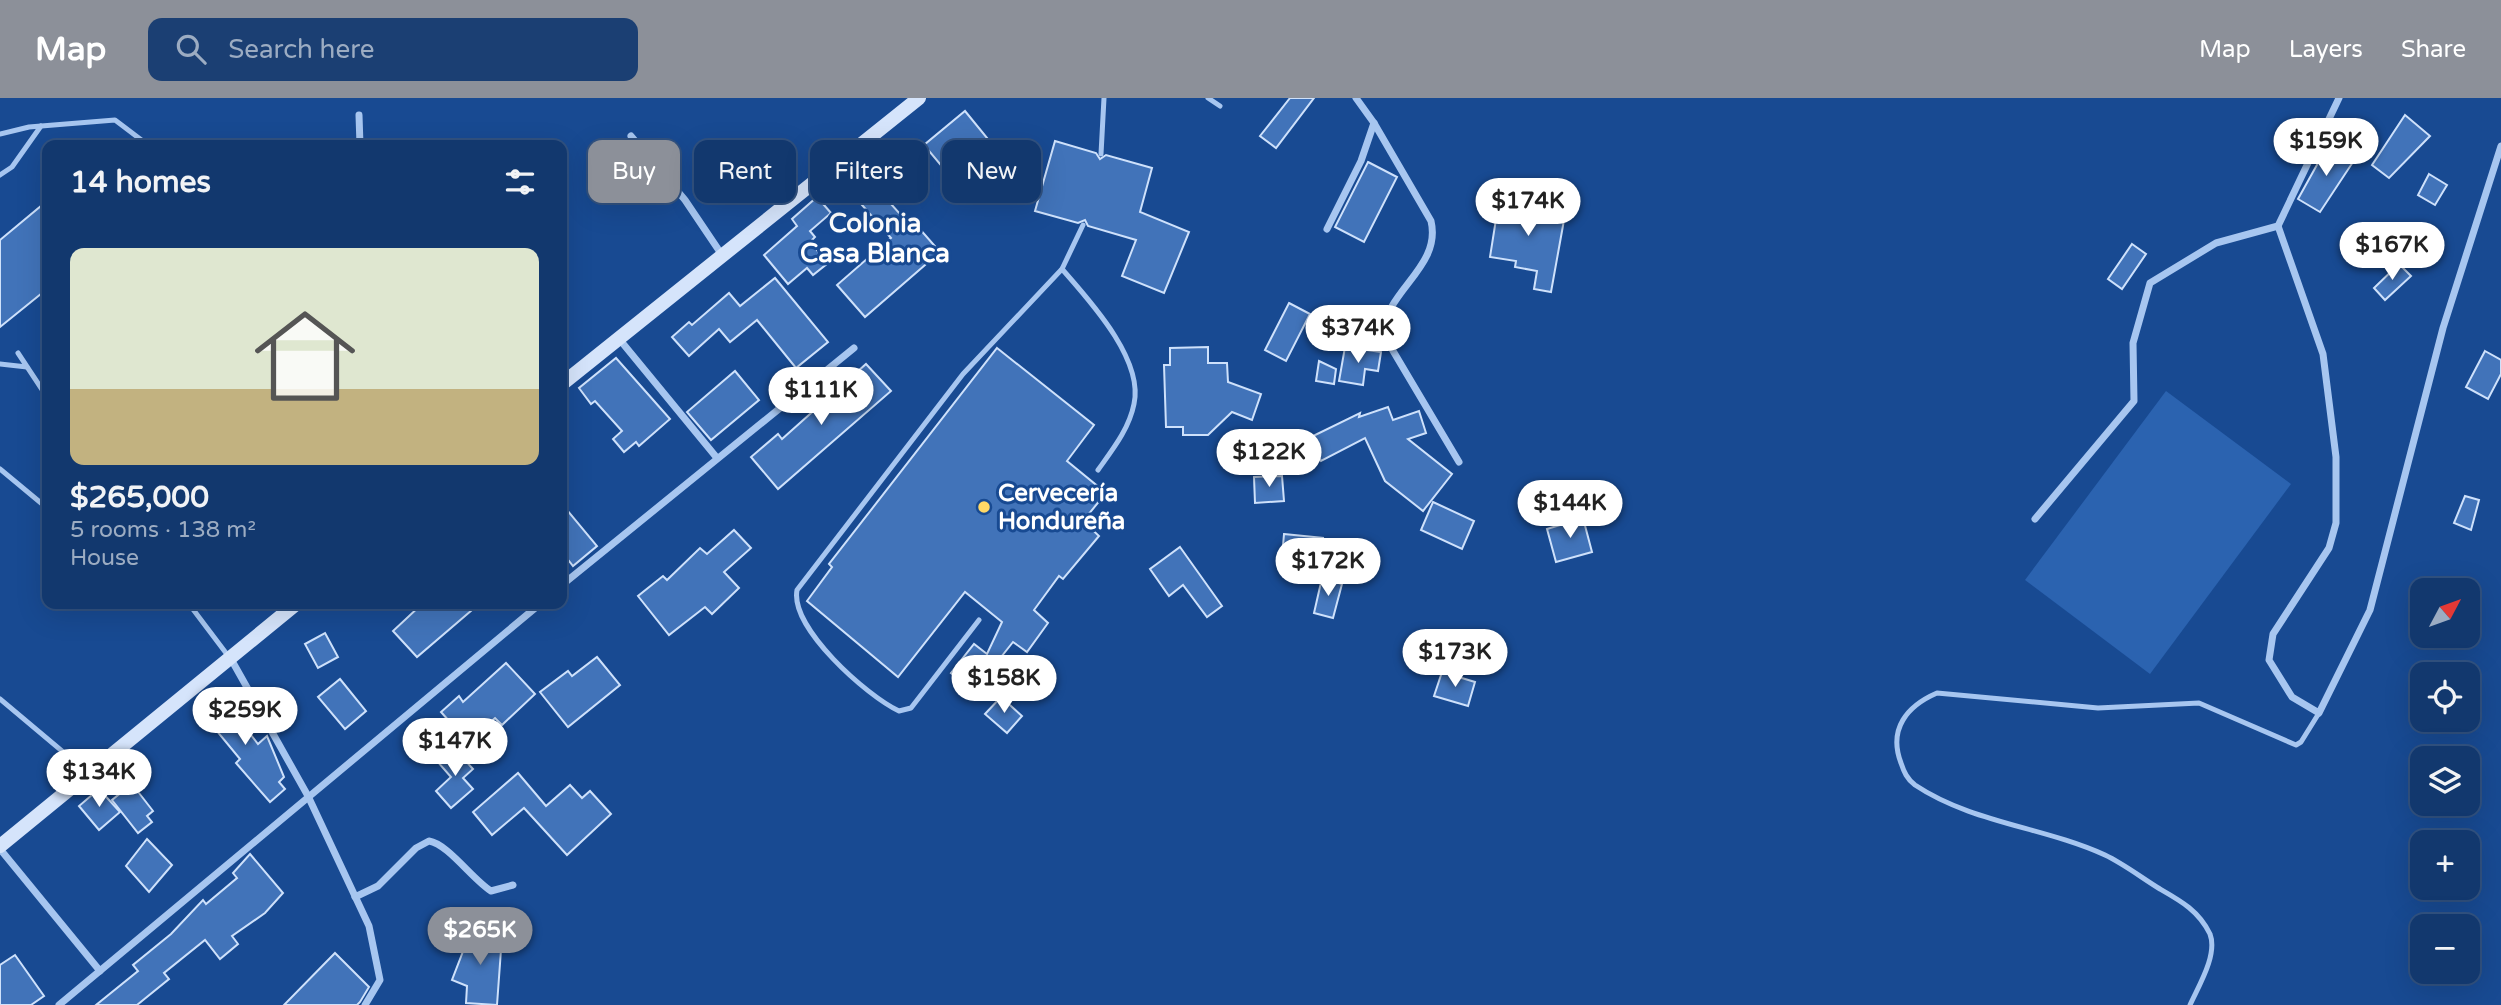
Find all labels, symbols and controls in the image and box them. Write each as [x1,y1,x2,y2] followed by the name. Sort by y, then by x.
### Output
[148,18,638,81] search box
[35,30,106,69] text: Map
[172,30,210,68] icon: search
[228,34,374,65] text: Search here
[2199,35,2251,64] text: Map
[2289,35,2363,64] text: Layers
[2401,35,2466,64] text: Share
[2277,118,2375,178] pin: $159K
[2290,127,2362,155] text: $159K
[588,140,680,203] chip: Buy
[694,140,796,203] chip: Rent
[810,140,928,203] chip: Filters
[942,140,1041,203] chip: New
[501,163,539,201] icon: filters
[70,164,211,201] text: 14 homes
[1479,178,1577,238] pin: $174K
[1492,187,1564,215] text: $174K
[800,208,950,269] district label: Colonia Casa Blanca
[2343,222,2441,282] pin: $167K
[2356,231,2428,259] text: $167K
[242,293,368,419] icon: home
[1309,306,1407,365] pin: $374K
[1322,314,1394,342] text: $374K
[772,368,870,427] pin: $111K
[785,376,857,404] text: $111K
[1220,430,1318,489] pin: $122K
[1233,438,1305,466] text: $122K
[70,479,209,516] text: $265,000
[998,479,1125,536] place label: Cervecería Hondureña
[1521,480,1619,540] pin: $144K
[1534,489,1606,517] text: $144K
[976,499,992,515] marker: Cervecería Hondureña
[70,516,256,544] text: 5 rooms · 138 m²
[1279,538,1377,598] pin: $172K
[70,544,139,572] text: House
[1292,547,1364,575] text: $172K
[2410,578,2480,648] north arrow
[2410,578,2480,984] map controls
[1406,630,1504,689] pin: $173K
[1419,638,1491,666] text: $173K
[955,656,1053,715] pin: $158K
[2410,662,2480,732] button: locate
[968,664,1040,692] text: $158K
[196,688,294,747] pin: $259K
[209,696,281,724] text: $259K
[406,718,504,778] pin: $147K
[419,727,491,755] text: $147K
[2410,746,2480,816] button: layers
[50,750,148,809] pin: $134K
[63,758,135,786] text: $134K
[2410,830,2480,900] button: +
[431,908,529,967] pin: $265K
[2410,914,2480,984] button: −
[444,916,516,944] text: $265K

